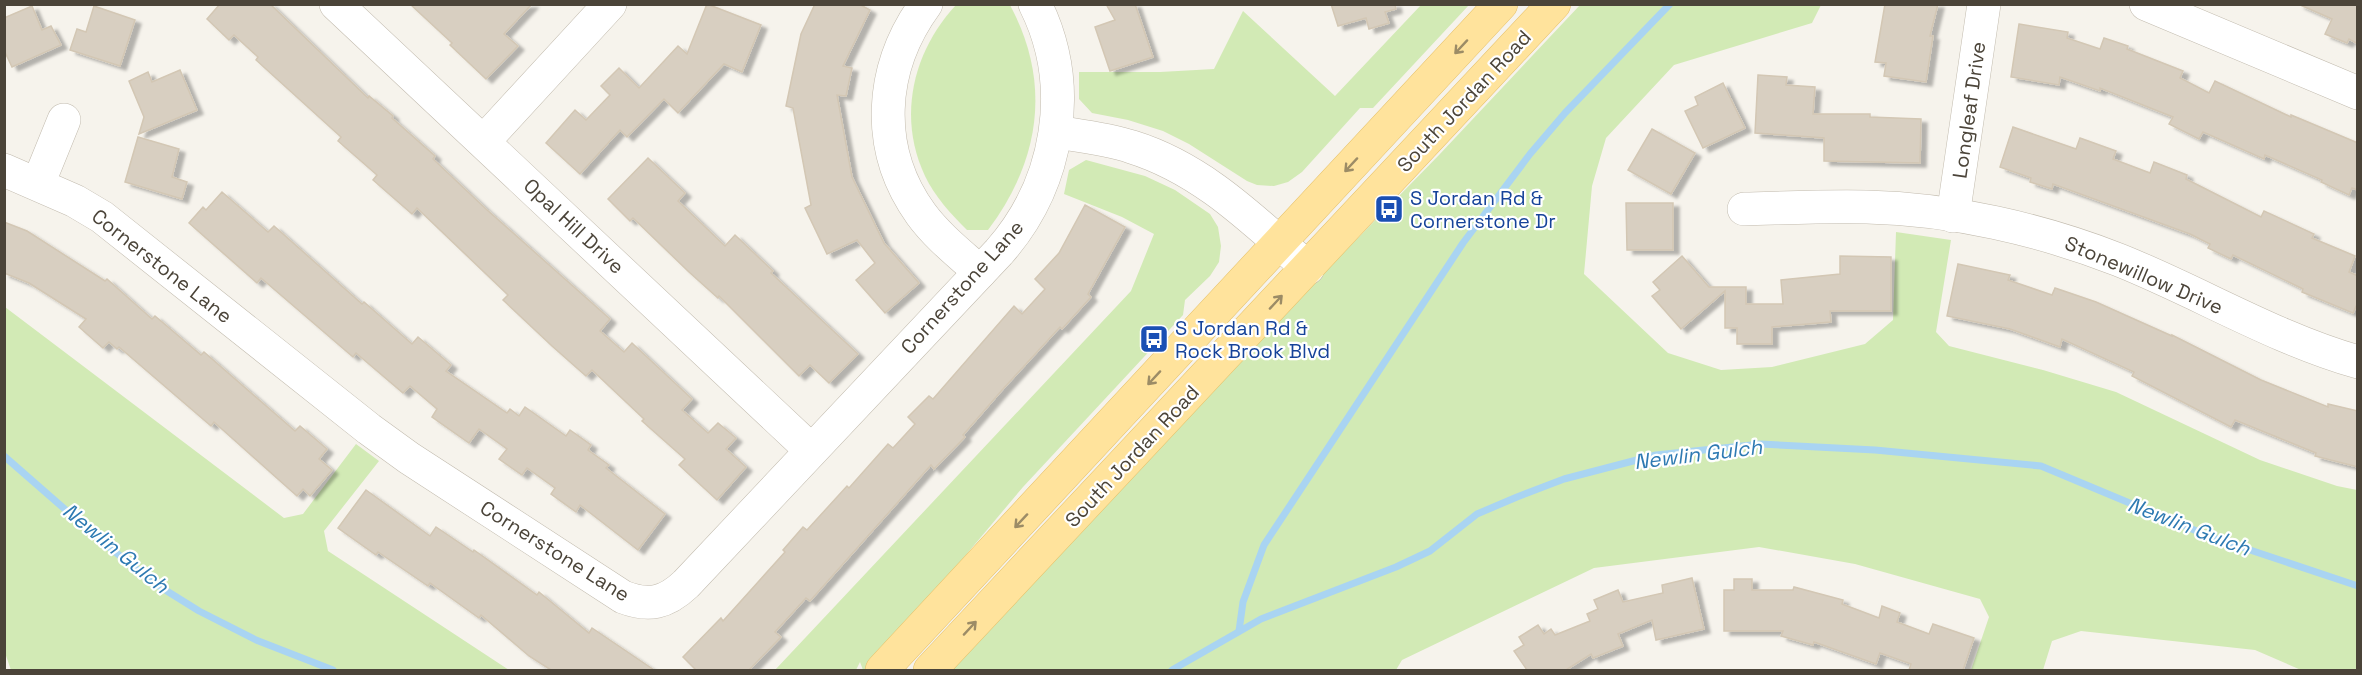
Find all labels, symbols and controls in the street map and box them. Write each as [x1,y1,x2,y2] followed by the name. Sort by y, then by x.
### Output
[1391,24,1537,178] street label: South Jordan Road
[1454,40,1469,55] one-way arrow
[1947,40,1991,180] street label: Longleaf Drive
[1344,158,1358,173] one-way arrow
[518,173,630,279] street label: Opal Hill Drive
[1410,185,1556,234] place label: S Jordan Rd & Cornerstone Dr
[1373,193,1405,225] bus stop icon: S Jordan Rd & Cornerstone Dr
[86,203,238,329] street label: Cornerstone Lane
[895,215,1029,359] street label: Cornerstone Lane
[2061,230,2227,320] street label: Stonewillow Drive
[1269,295,1283,310] one-way arrow
[1175,315,1330,364] place label: S Jordan Rd & Rock Brook Blvd
[1138,323,1170,355] bus stop icon: S Jordan Rd & Rock Brook Blvd
[1147,370,1161,385] one-way arrow
[1059,379,1205,533] street label: South Jordan Road
[1632,433,1765,475] water label: Newlin Gulch
[2124,490,2255,562] water label: Newlin Gulch
[475,495,635,607] street label: Cornerstone Lane
[57,497,175,600] water label: Newlin Gulch
[1014,513,1028,528] one-way arrow
[963,621,977,636] one-way arrow

